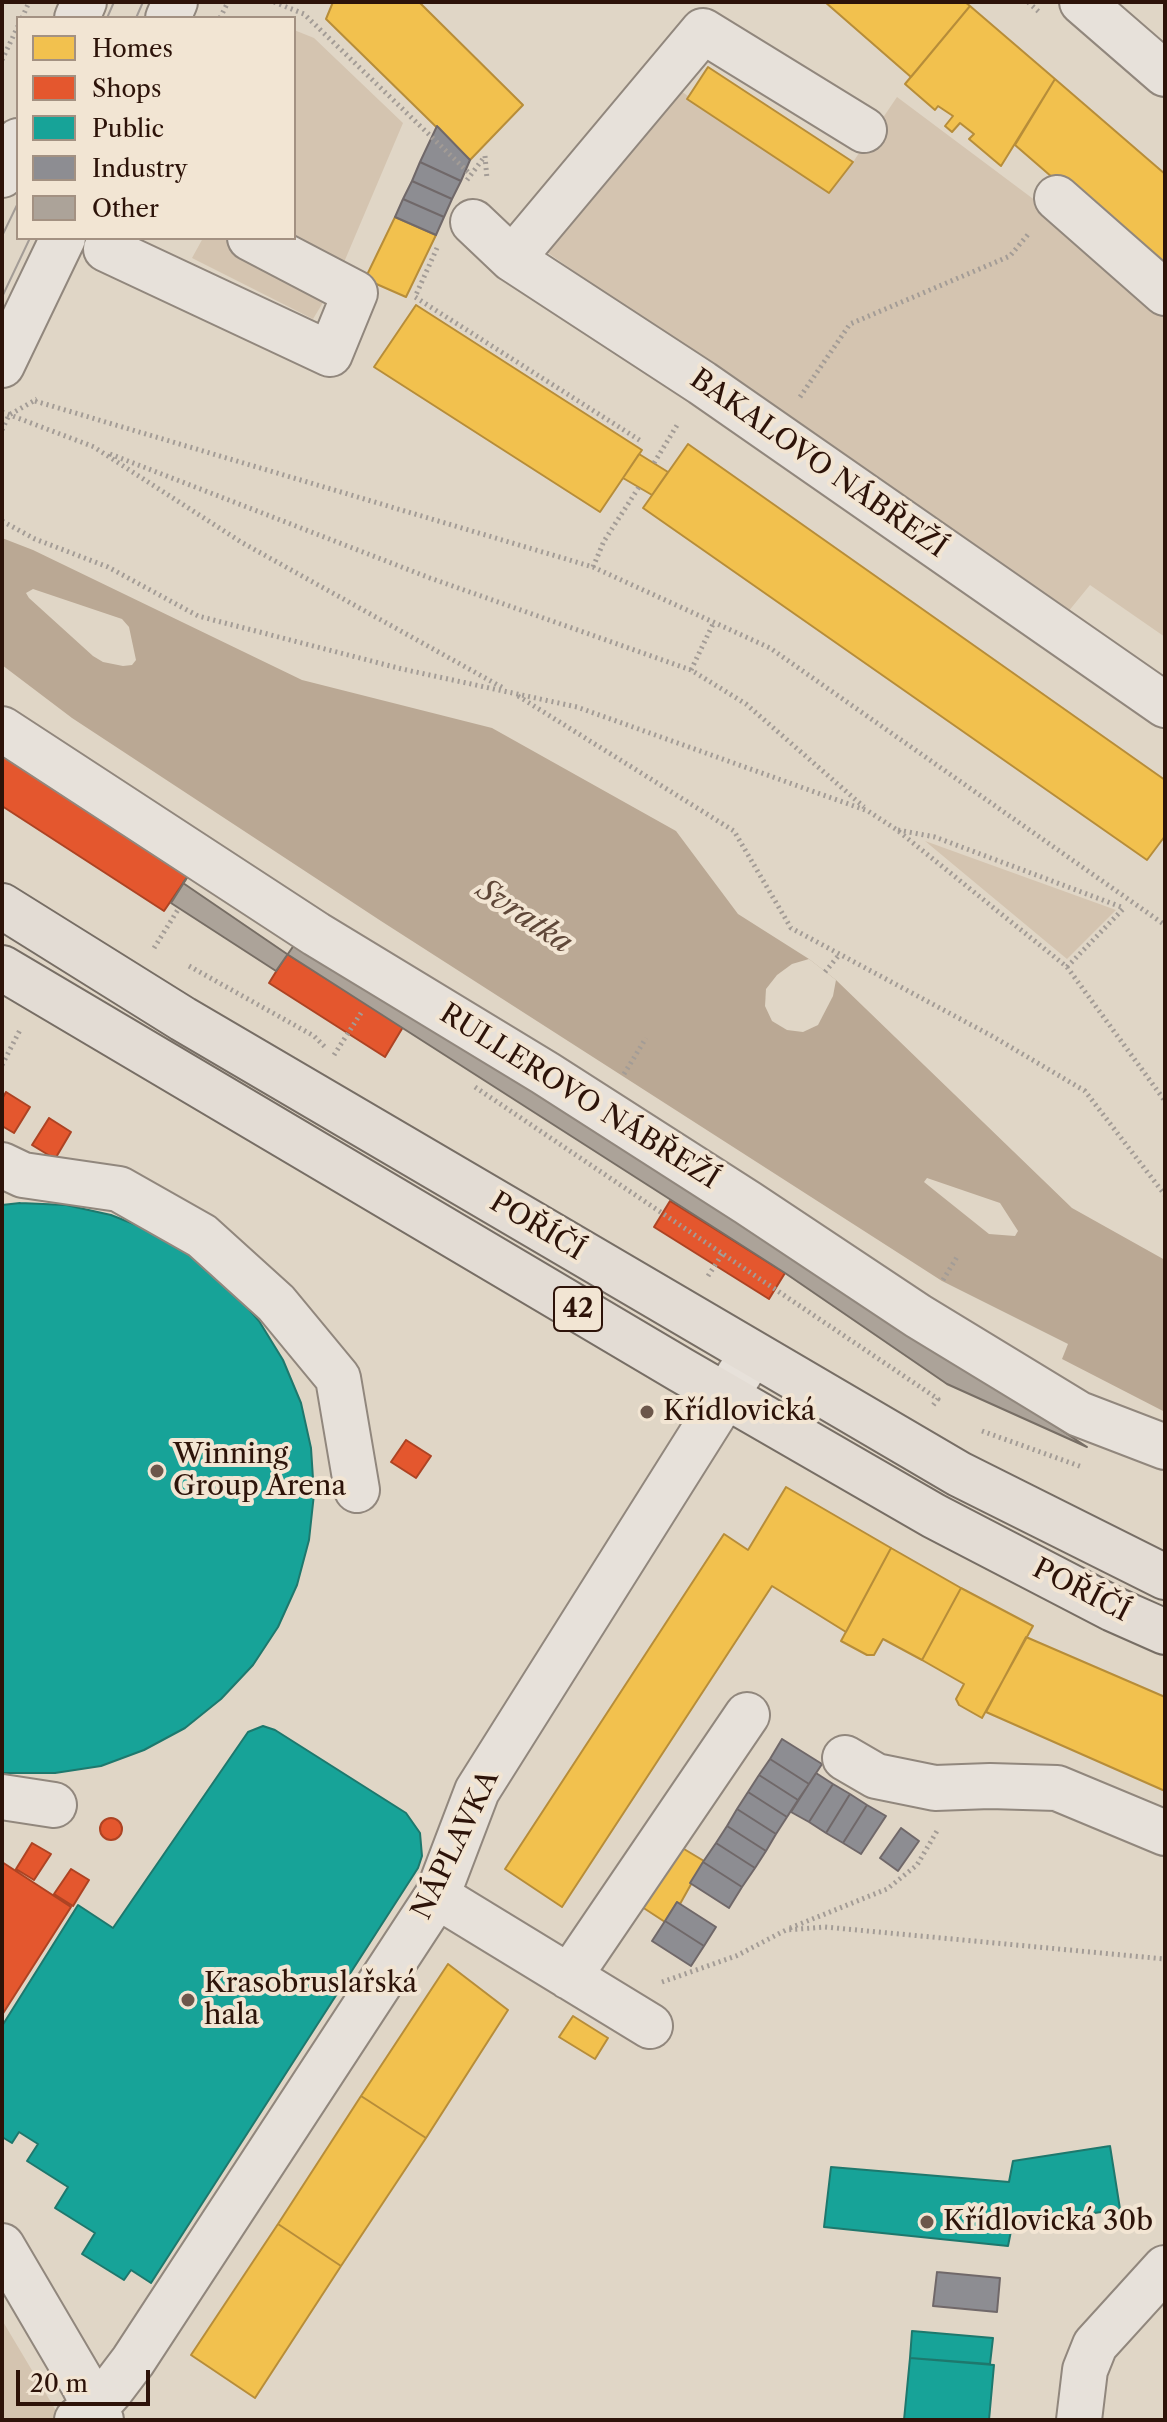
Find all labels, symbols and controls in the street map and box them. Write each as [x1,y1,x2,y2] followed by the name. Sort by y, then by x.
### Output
[16,16,296,240] legend
[92,34,173,63] text: Homes
[92,74,161,103] text: Shops
[92,114,164,143] text: Public
[92,154,188,183] text: Industry
[92,194,159,223] text: Other
[683,363,953,565] street label: BAKALOVO NÁBŘEŽÍ
[470,872,578,962] water label: Svratka
[433,997,725,1197] street label: RULLEROVO NÁBŘEŽÍ
[484,1186,590,1268] street label: POŘÍČÍ
[554,1287,602,1331] road number: 42
[663,1395,816,1429] place label: Křídlovická
[638,1403,656,1421] marker: Křídlovická
[173,1438,346,1504] place label: Winning Group Arena
[148,1462,166,1480] marker: Winning Group Arena
[1027,1552,1135,1630] street label: POŘÍČÍ
[405,1765,507,1925] street label: NÁPLAVKA
[204,1967,417,2033] place label: Krasobruslařská hala
[179,1991,197,2009] marker: Krasobruslařská hala
[943,2205,1153,2239] place label: Křídlovická 30b
[918,2213,936,2231] marker: Křídlovická 30b
[20,2354,154,2404] scale bar
[30,2369,88,2398] text: 20 m

